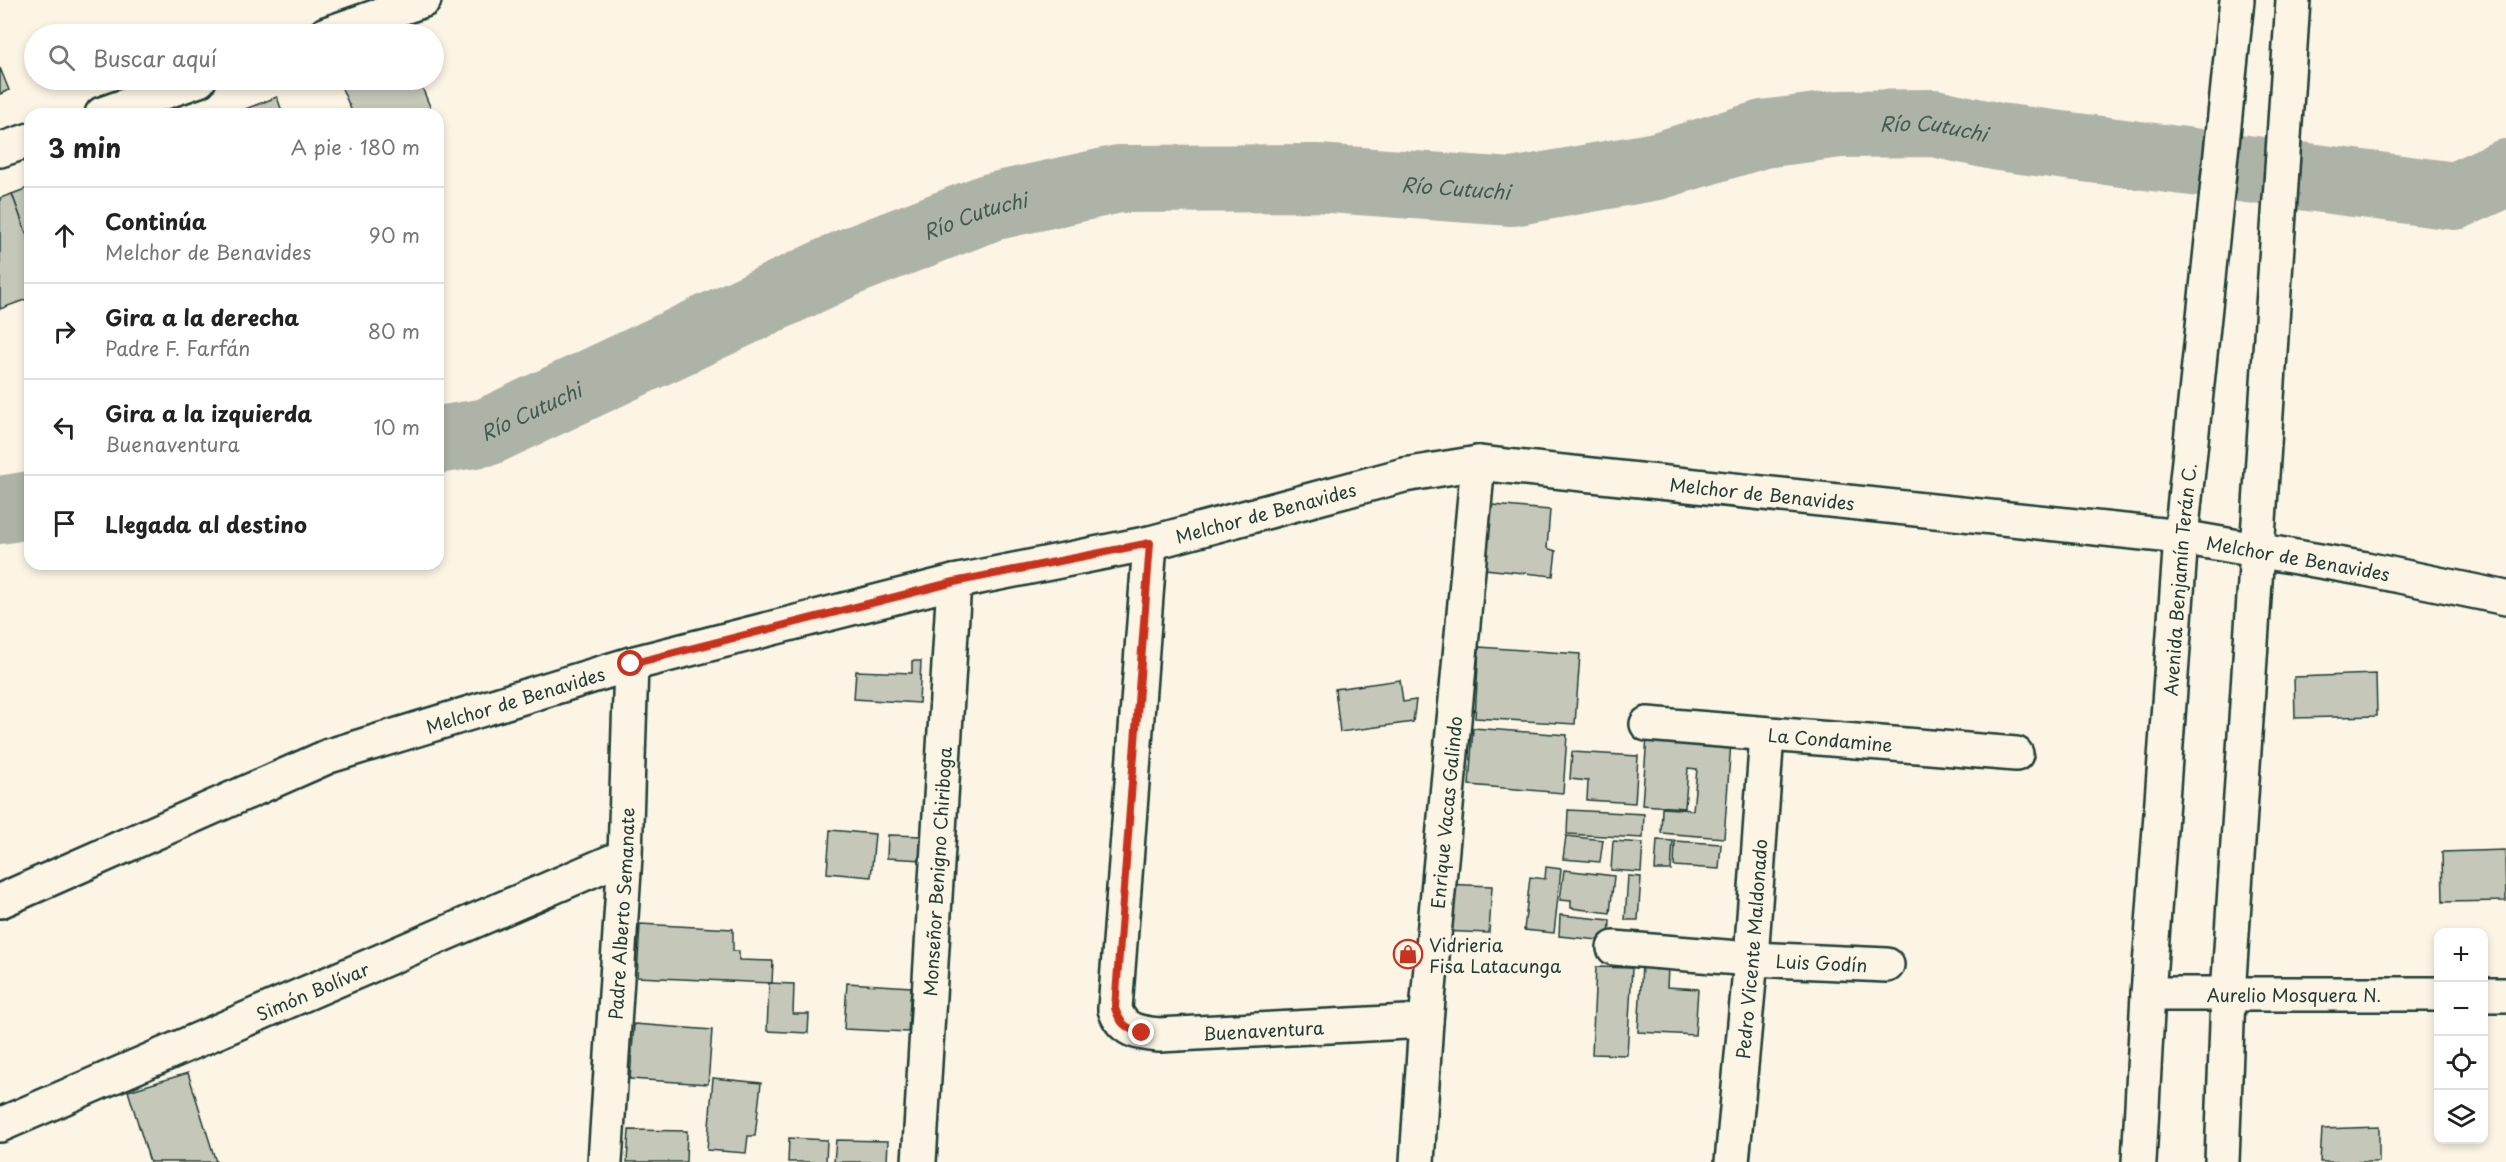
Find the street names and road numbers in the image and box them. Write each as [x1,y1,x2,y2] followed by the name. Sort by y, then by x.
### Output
[2156,461,2202,697] street label: Avenida Benjamín Terán C.
[1668,470,1856,516] street label: Melchor de Benavides
[1172,475,1359,549] street label: Melchor de Benavides
[2204,528,2392,587] street label: Melchor de Benavides
[422,659,608,739] street label: Melchor de Benavides
[1423,715,1468,910] street label: Enrique Vacas Galindo
[1767,720,1894,757] street label: La Condamine
[916,745,958,997] street label: Monseñor Benigno Chiriboga
[601,807,640,1020] street label: Padre Alberto Semanate
[1728,838,1773,1060] street label: Pedro Vicente Maldonado
[1775,947,1868,978] street label: Luis Godín
[252,954,374,1027] street label: Simón Bolívar
[2207,981,2381,1008] street label: Aurelio Mosquera N.
[1202,1013,1325,1046] street label: Buenaventura

